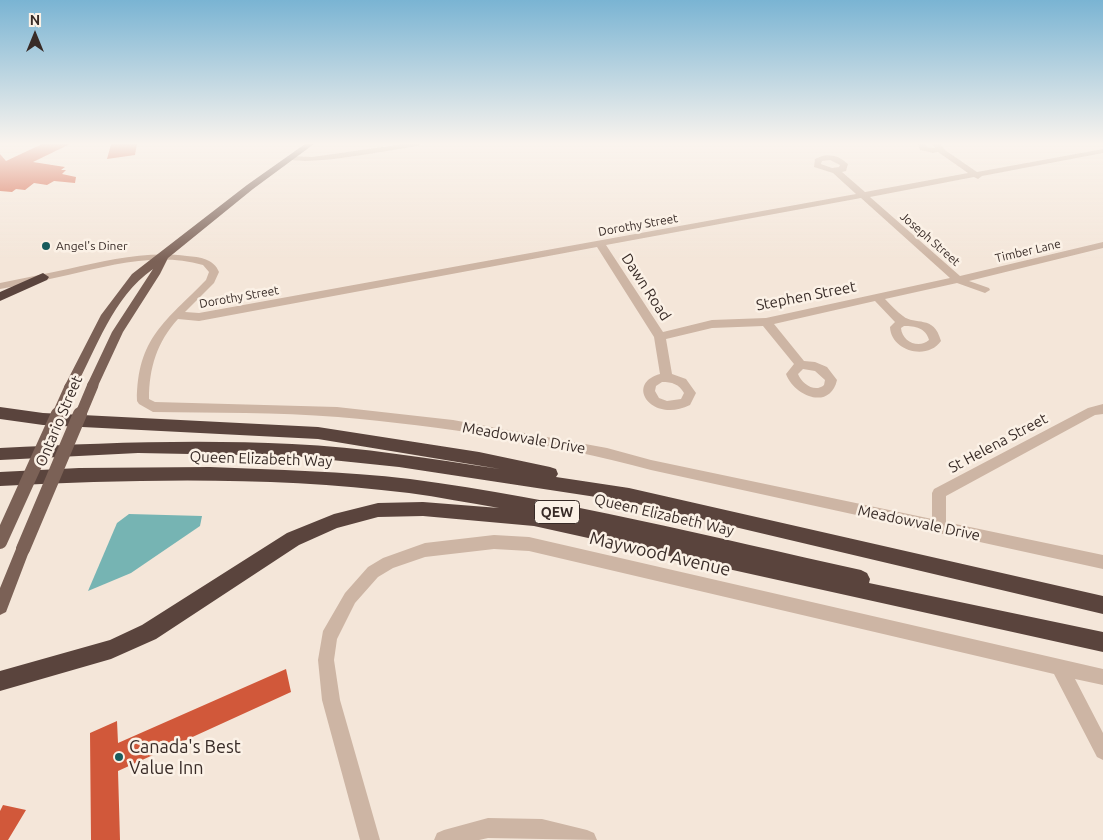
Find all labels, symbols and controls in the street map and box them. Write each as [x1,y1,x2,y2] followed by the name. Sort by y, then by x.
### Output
[10,10,60,60] north arrow
[30,12,40,28] text: N
[897,209,963,269] street label: Joseph Street
[597,211,679,239] street label: Dorothy Street
[994,236,1062,266] street label: Timber Lane
[56,239,128,253] place label: Angel's Diner
[40,240,52,252] marker: Angel's Diner
[618,250,674,324] street label: Dawn Road
[754,277,858,315] street label: Stephen Street
[198,283,280,311] street label: Dorothy Street
[32,373,86,469] street label: Ontario Street
[945,409,1051,477] street label: St Helena Street
[461,418,587,458] street label: Meadowvale Drive
[189,448,333,470] street label: Queen Elizabeth Way
[592,490,736,540] street label: Queen Elizabeth Way
[534,501,580,524] road number: QEW
[856,501,982,545] street label: Meadowvale Drive
[587,527,733,581] street label: Maywood Avenue
[129,736,241,779] place label: Canada's Best Value Inn
[113,751,125,763] marker: Canada's Best Value Inn

